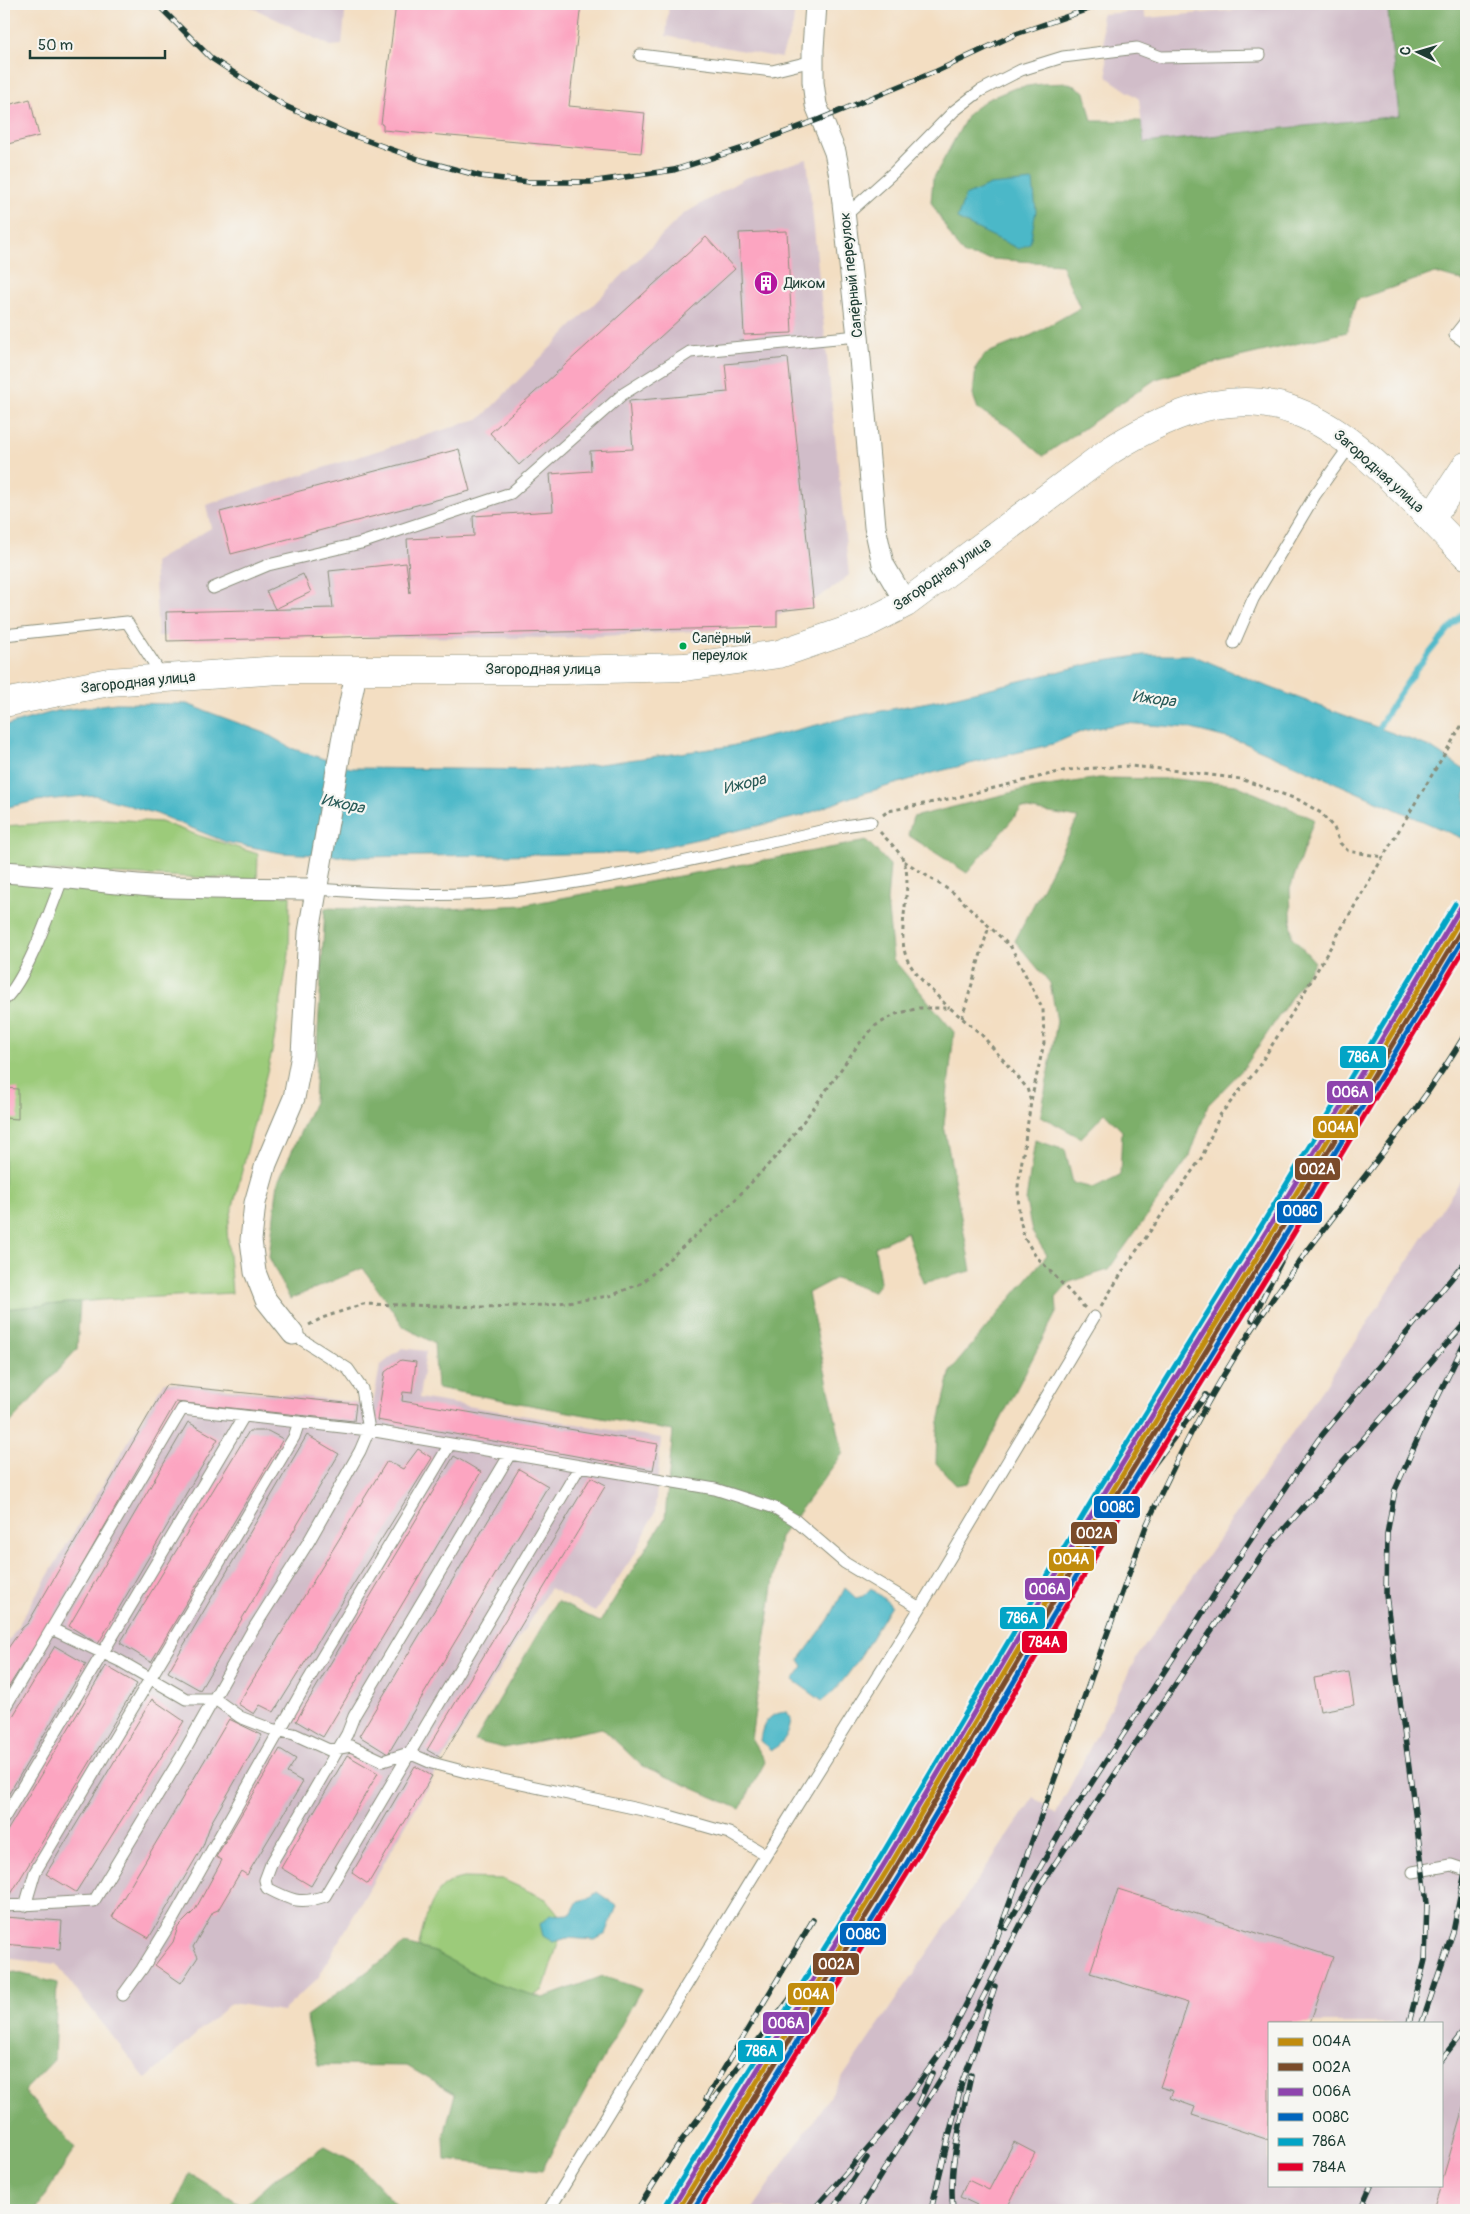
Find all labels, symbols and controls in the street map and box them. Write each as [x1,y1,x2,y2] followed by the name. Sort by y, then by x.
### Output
[30,28,165,60] scale bar
[1392,28,1442,78] north arrow
[38,36,73,55] text: 50 m
[1397,46,1414,56] text: С
[835,211,868,339] street label: Сапёрный переулок
[753,270,779,296] building icon: Диком
[783,274,825,293] place label: Диком
[1329,426,1428,517] street label: Загородная улица
[890,534,995,615] street label: Загородная улица
[692,630,751,664] place label: Сапёрный переулок
[678,641,688,651] marker: Сапёрный переулок
[485,660,601,679] street label: Загородная улица
[80,667,196,698] street label: Загородная улица
[1131,686,1178,712] water label: Ижора
[721,769,769,799] water label: Ижора
[319,790,368,819] water label: Ижора
[1339,1045,1387,1069] line badge: 786А
[1347,1049,1379,1066] text: 786А
[1326,1080,1374,1104] line badge: 006А
[1332,1084,1368,1101] text: 006А
[1312,1115,1359,1139] line badge: 004А
[1318,1119,1354,1136] text: 004А
[1294,1157,1341,1181] line badge: 002А
[1299,1161,1335,1178] text: 002А
[1276,1200,1323,1224] line badge: 008С
[1283,1203,1318,1220] text: 008С
[1093,1495,1141,1519] line badge: 008С
[1100,1499,1135,1516] text: 008С
[1070,1521,1118,1545] line badge: 002А
[1076,1525,1112,1542] text: 002А
[1048,1548,1095,1572] line badge: 004А
[1053,1551,1089,1568] text: 004А
[1024,1577,1071,1601] line badge: 006А
[1029,1581,1065,1598] text: 006А
[999,1606,1046,1630] line badge: 786А
[1006,1610,1038,1627] text: 786А
[1021,1630,1068,1654] line badge: 784А
[1028,1634,1060,1651] text: 784А
[839,1922,887,1946] line badge: 008С
[846,1926,881,1943] text: 008С
[812,1952,860,1976] line badge: 002А
[818,1956,854,1973] text: 002А
[787,1982,835,2006] line badge: 004А
[793,1986,829,2003] text: 004А
[762,2011,810,2035] line badge: 006А
[768,2015,804,2032] text: 006А
[1268,2022,1442,2186] legend
[1312,2032,1351,2051] text: 004А
[737,2039,784,2063] line badge: 786А
[745,2043,777,2060] text: 786А
[1312,2058,1351,2077] text: 002А
[1312,2082,1351,2101] text: 006А
[1312,2108,1349,2127] text: 008С
[1312,2132,1346,2151] text: 786А
[1312,2158,1346,2177] text: 784А

